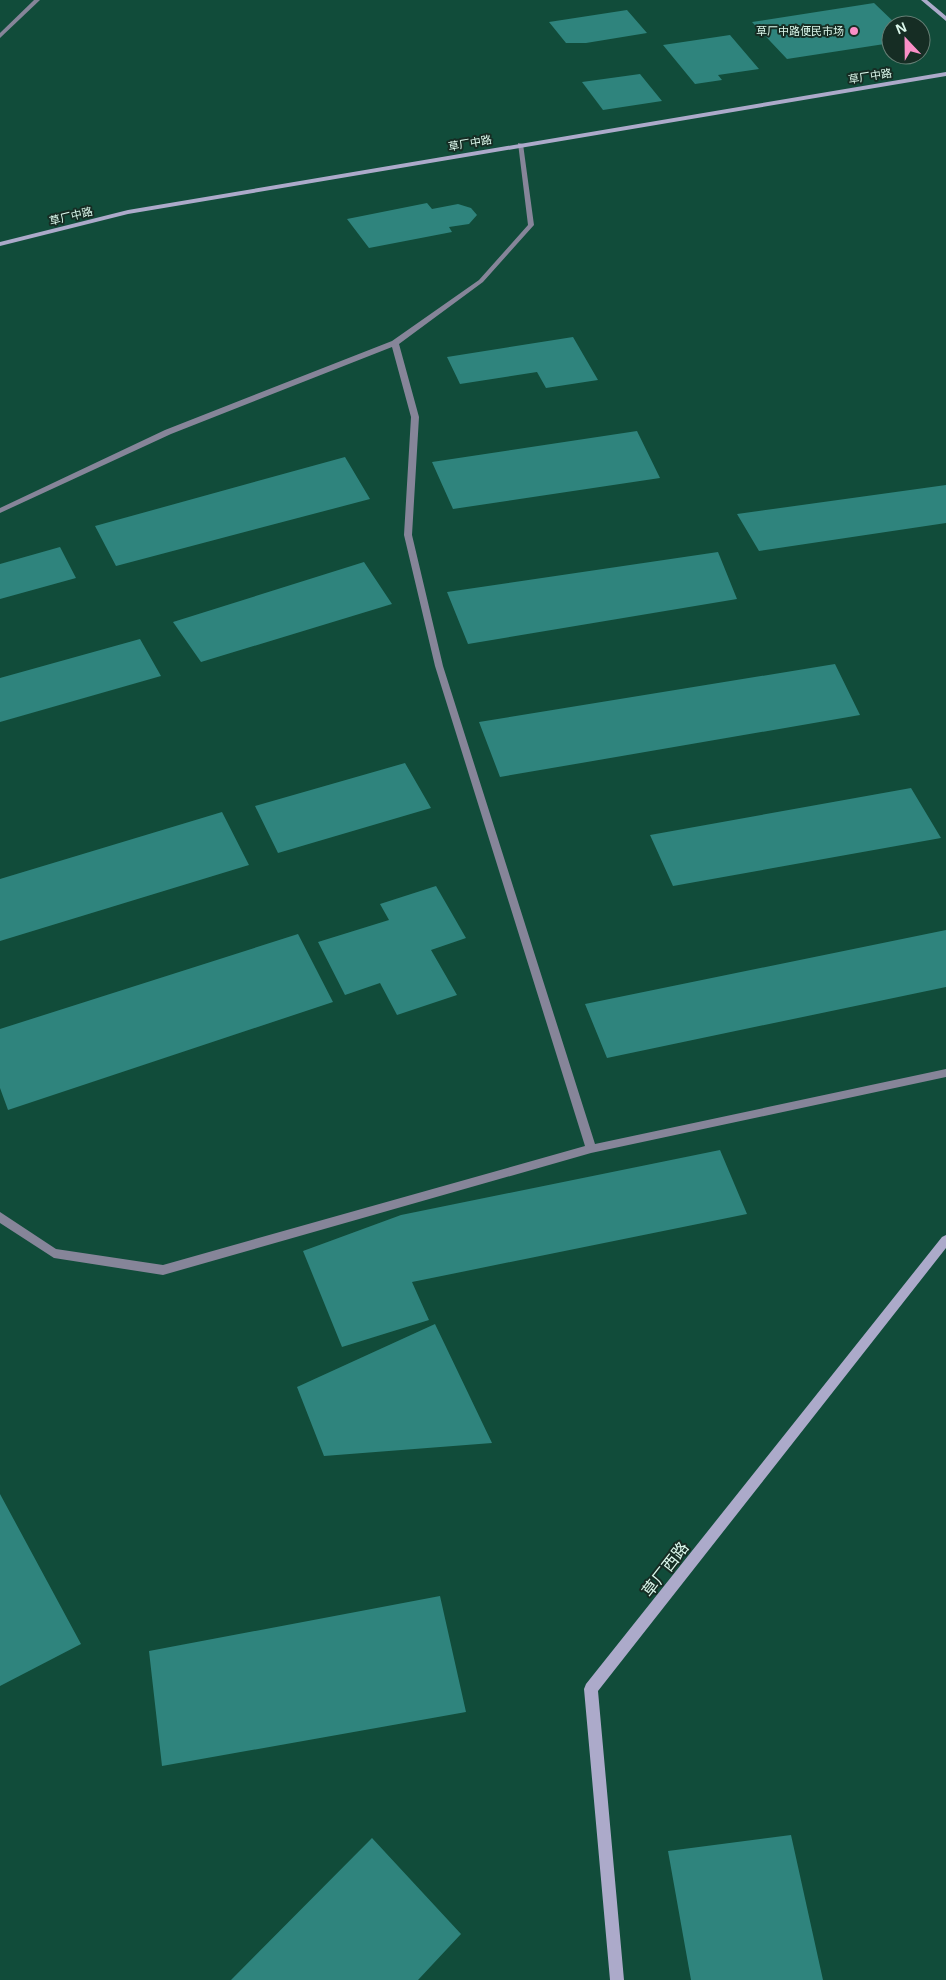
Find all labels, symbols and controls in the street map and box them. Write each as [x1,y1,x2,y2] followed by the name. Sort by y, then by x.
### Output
[881,15,931,65] north arrow
[893,19,909,37] text: N
[756,25,844,37] place label: 草厂中路便民市场
[848,25,860,37] marker: 草厂中路便民市场
[847,67,893,85] street label: 草厂中路
[447,133,493,153] street label: 草厂中路
[48,205,94,227] street label: 草厂中路
[639,1539,692,1600] street label: 草厂西路

